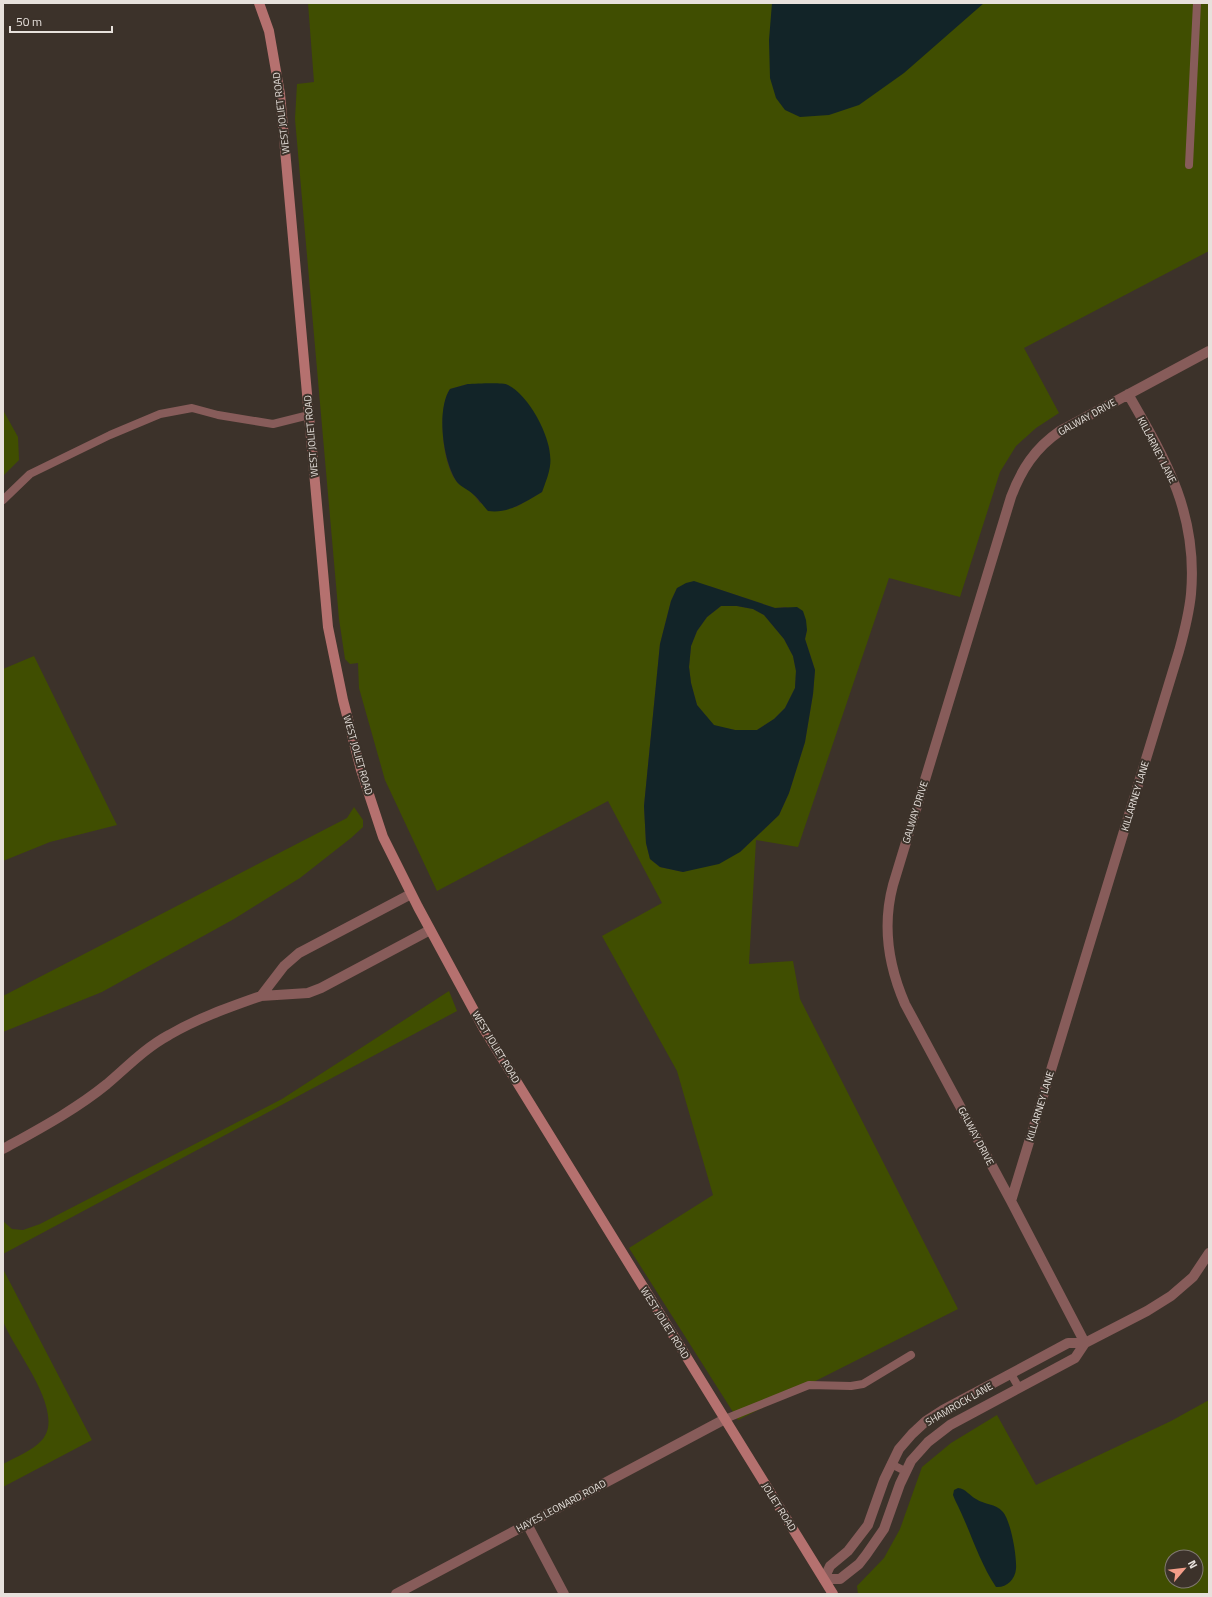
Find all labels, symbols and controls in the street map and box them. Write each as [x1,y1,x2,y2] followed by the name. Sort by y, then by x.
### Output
[10,8,112,34] scale bar
[16,12,42,31] text: 50 m
[269,71,293,155] street label: WEST JOLIET ROAD
[300,394,322,478] street label: WEST JOLIET ROAD
[1055,395,1119,439] street label: GALWAY DRIVE
[1134,414,1180,486] street label: KILLARNEY LANE
[339,714,377,796] street label: WEST JOLIET ROAD
[1117,759,1153,833] street label: KILLARNEY LANE
[898,778,932,845] street label: GALWAY DRIVE
[468,1008,524,1086] street label: WEST JOLIET ROAD
[1022,1069,1058,1143] street label: KILLARNEY LANE
[954,1104,998,1168] street label: GALWAY DRIVE
[637,1284,693,1362] street label: WEST JOLIET ROAD
[922,1378,996,1429] street label: SHAMROCK LANE
[513,1476,609,1536] street label: HAYES LEONARD ROAD
[758,1480,800,1534] street label: JOLIET ROAD
[1164,1549,1204,1589] north arrow
[1184,1557,1202,1571] text: N

